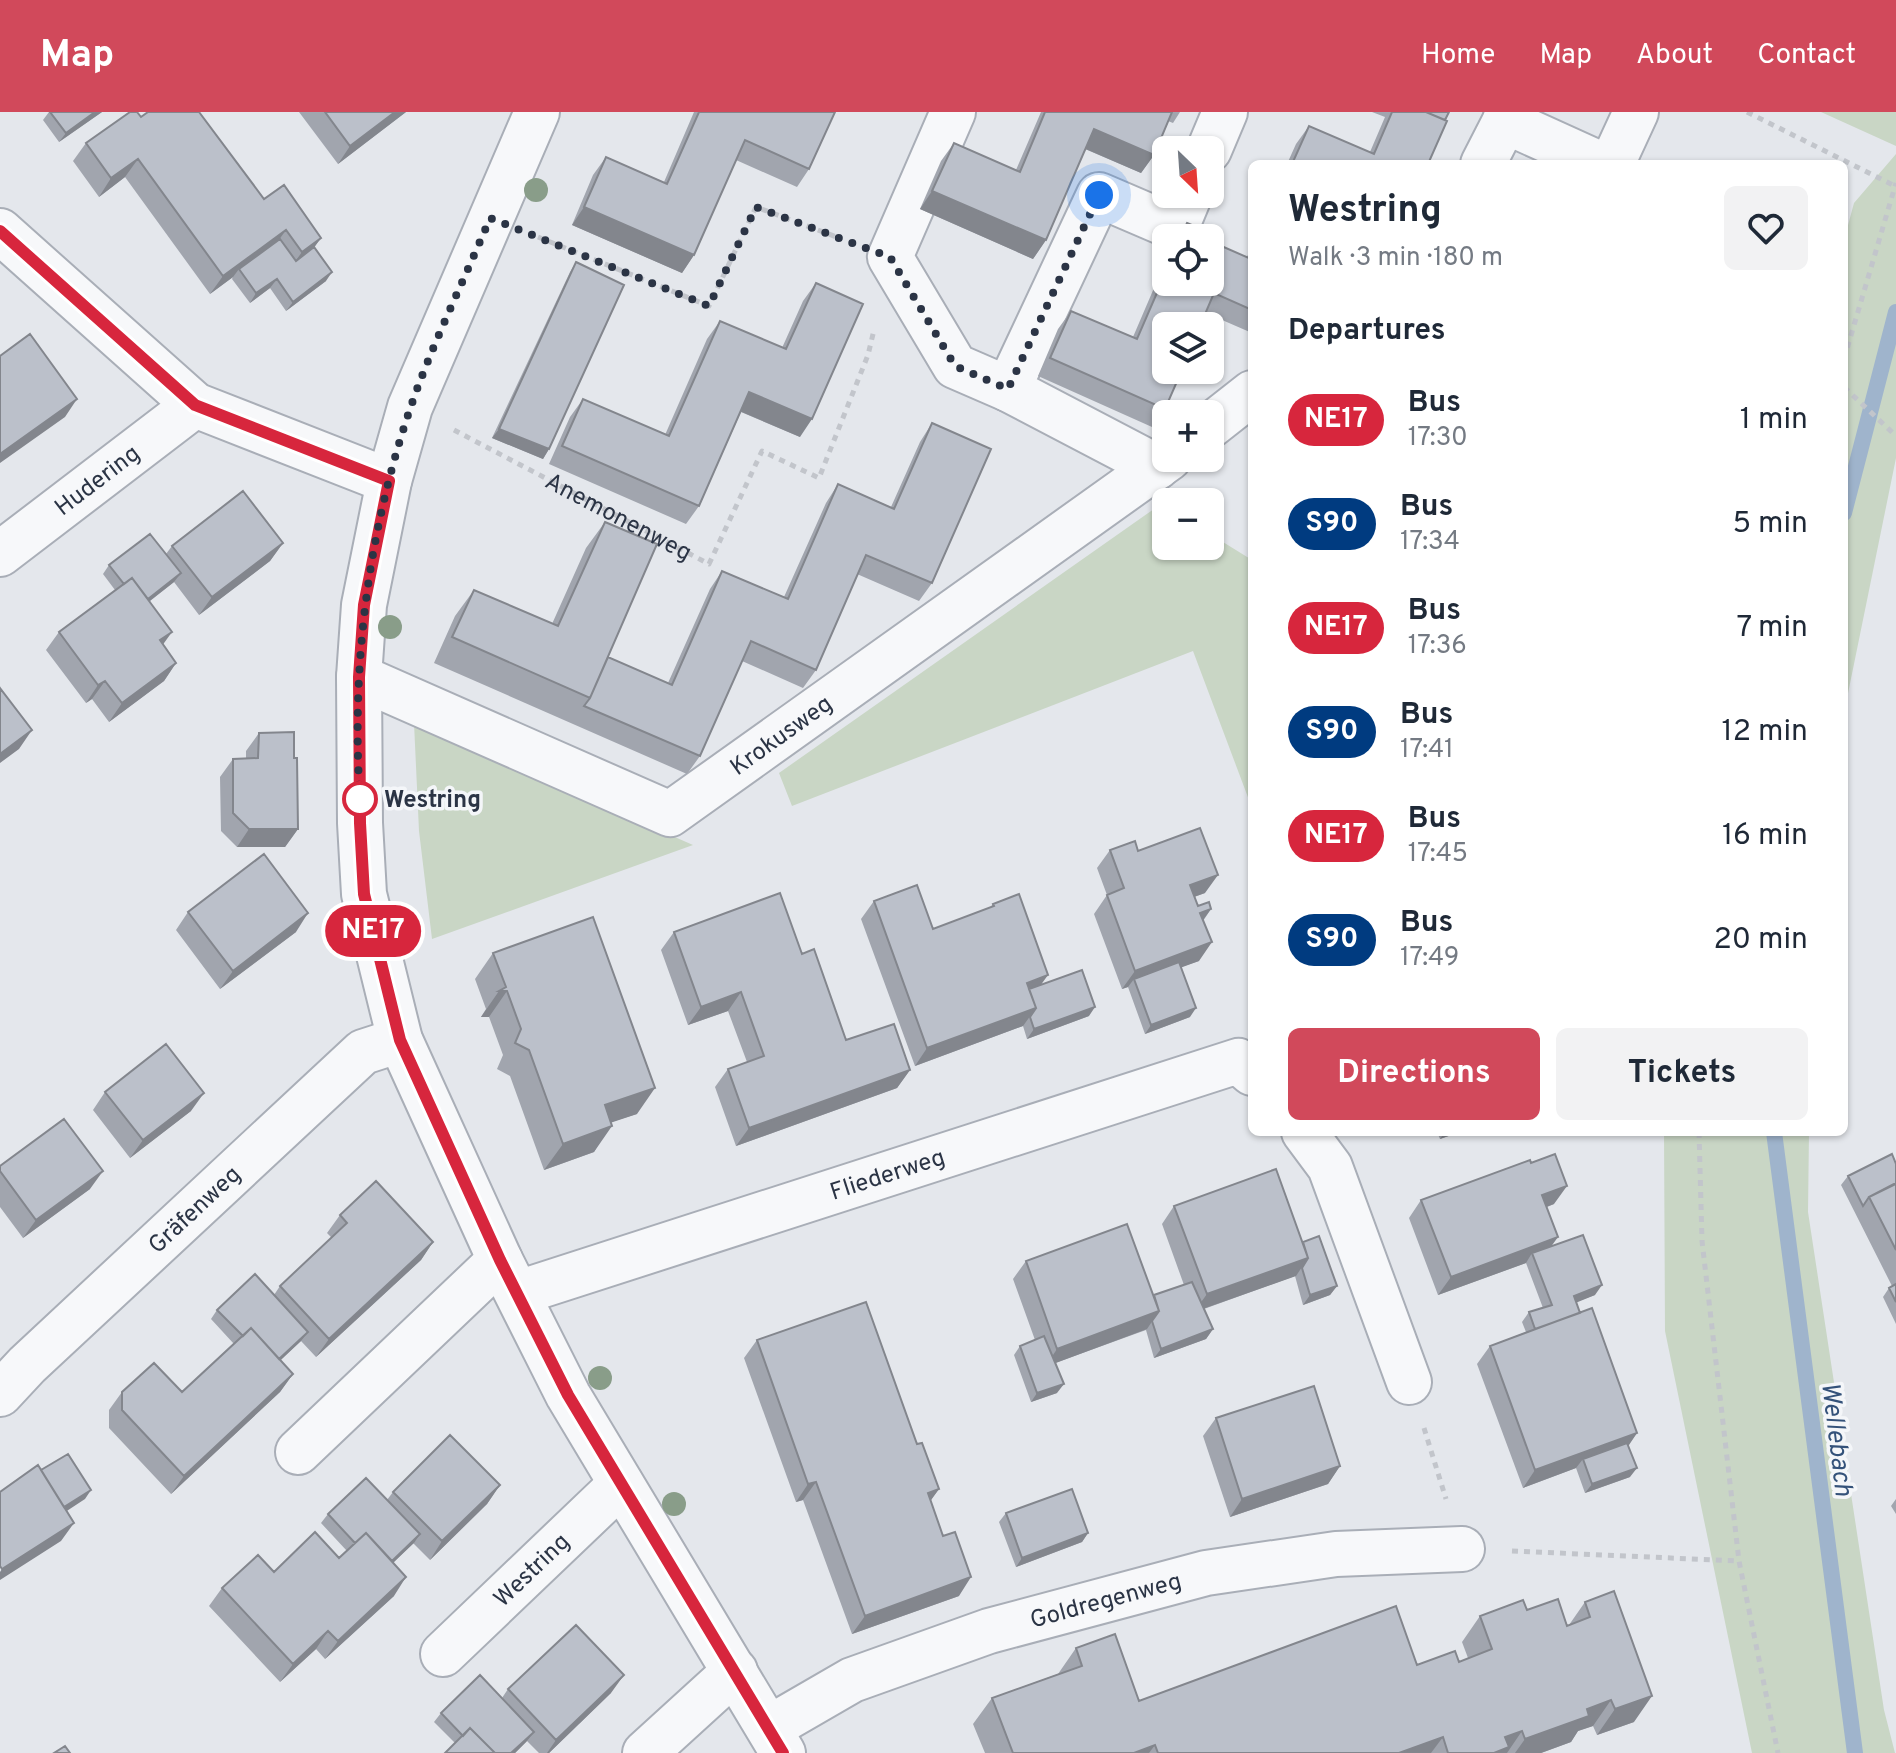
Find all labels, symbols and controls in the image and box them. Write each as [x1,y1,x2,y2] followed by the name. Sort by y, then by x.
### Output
[40,32,114,81] text: Map
[1421,38,1495,74] text: Home
[1539,38,1592,74] text: Map
[1636,38,1713,74] text: About
[1757,38,1856,74] text: Contact
[1152,136,1224,208] north arrow
[1152,136,1224,560] map controls
[1079,175,1119,215] your location
[1724,186,1808,270] button: heart
[1288,187,1442,236] text: Westring
[1152,224,1224,296] button: locate
[1288,242,1503,275] text: Walk · 3 min · 180 m
[1152,312,1224,384] button: layers
[1288,313,1446,350] text: Departures
[1408,385,1461,422] text: Bus
[1152,400,1224,472] button: +
[1304,402,1368,438] text: NE17
[1740,402,1808,439] text: 1 min
[1408,422,1468,455] text: 17:30
[49,439,147,524] street label: Hudering
[539,467,696,569] street label: Anemonenweg
[1152,488,1224,560] button: −
[1400,489,1453,526] text: Bus
[1306,506,1358,542] text: S90
[1732,506,1808,543] text: 5 min
[1400,526,1460,559] text: 17:34
[1408,593,1461,630] text: Bus
[1304,610,1368,646] text: NE17
[1737,610,1808,647] text: 7 min
[1408,630,1467,663] text: 17:36
[725,690,839,783] street label: Krokusweg
[1400,697,1453,734] text: Bus
[1306,714,1358,750] text: S90
[1721,714,1808,751] text: 12 min
[1400,734,1454,767] text: 17:41
[343,782,377,816] marker: Westring
[384,786,481,816] place label: Westring
[1408,801,1461,838] text: Bus
[1304,818,1368,854] text: NE17
[1722,818,1808,855] text: 16 min
[1408,838,1468,871] text: 17:45
[317,905,429,957] line badge: NE17
[1400,905,1453,942] text: Bus
[341,913,405,949] text: NE17
[1306,922,1358,958] text: S90
[1713,922,1808,959] text: 20 min
[1400,942,1459,975] text: 17:49
[1288,1028,1540,1120] button: Directions
[1556,1028,1808,1120] button: Tickets
[827,1143,949,1208] street label: Fliederweg
[143,1160,248,1261] street label: Gräfenweg
[1812,1380,1859,1498] water label: Wellebach
[488,1528,577,1615] street label: Westring
[1027,1567,1185,1636] street label: Goldregenweg

